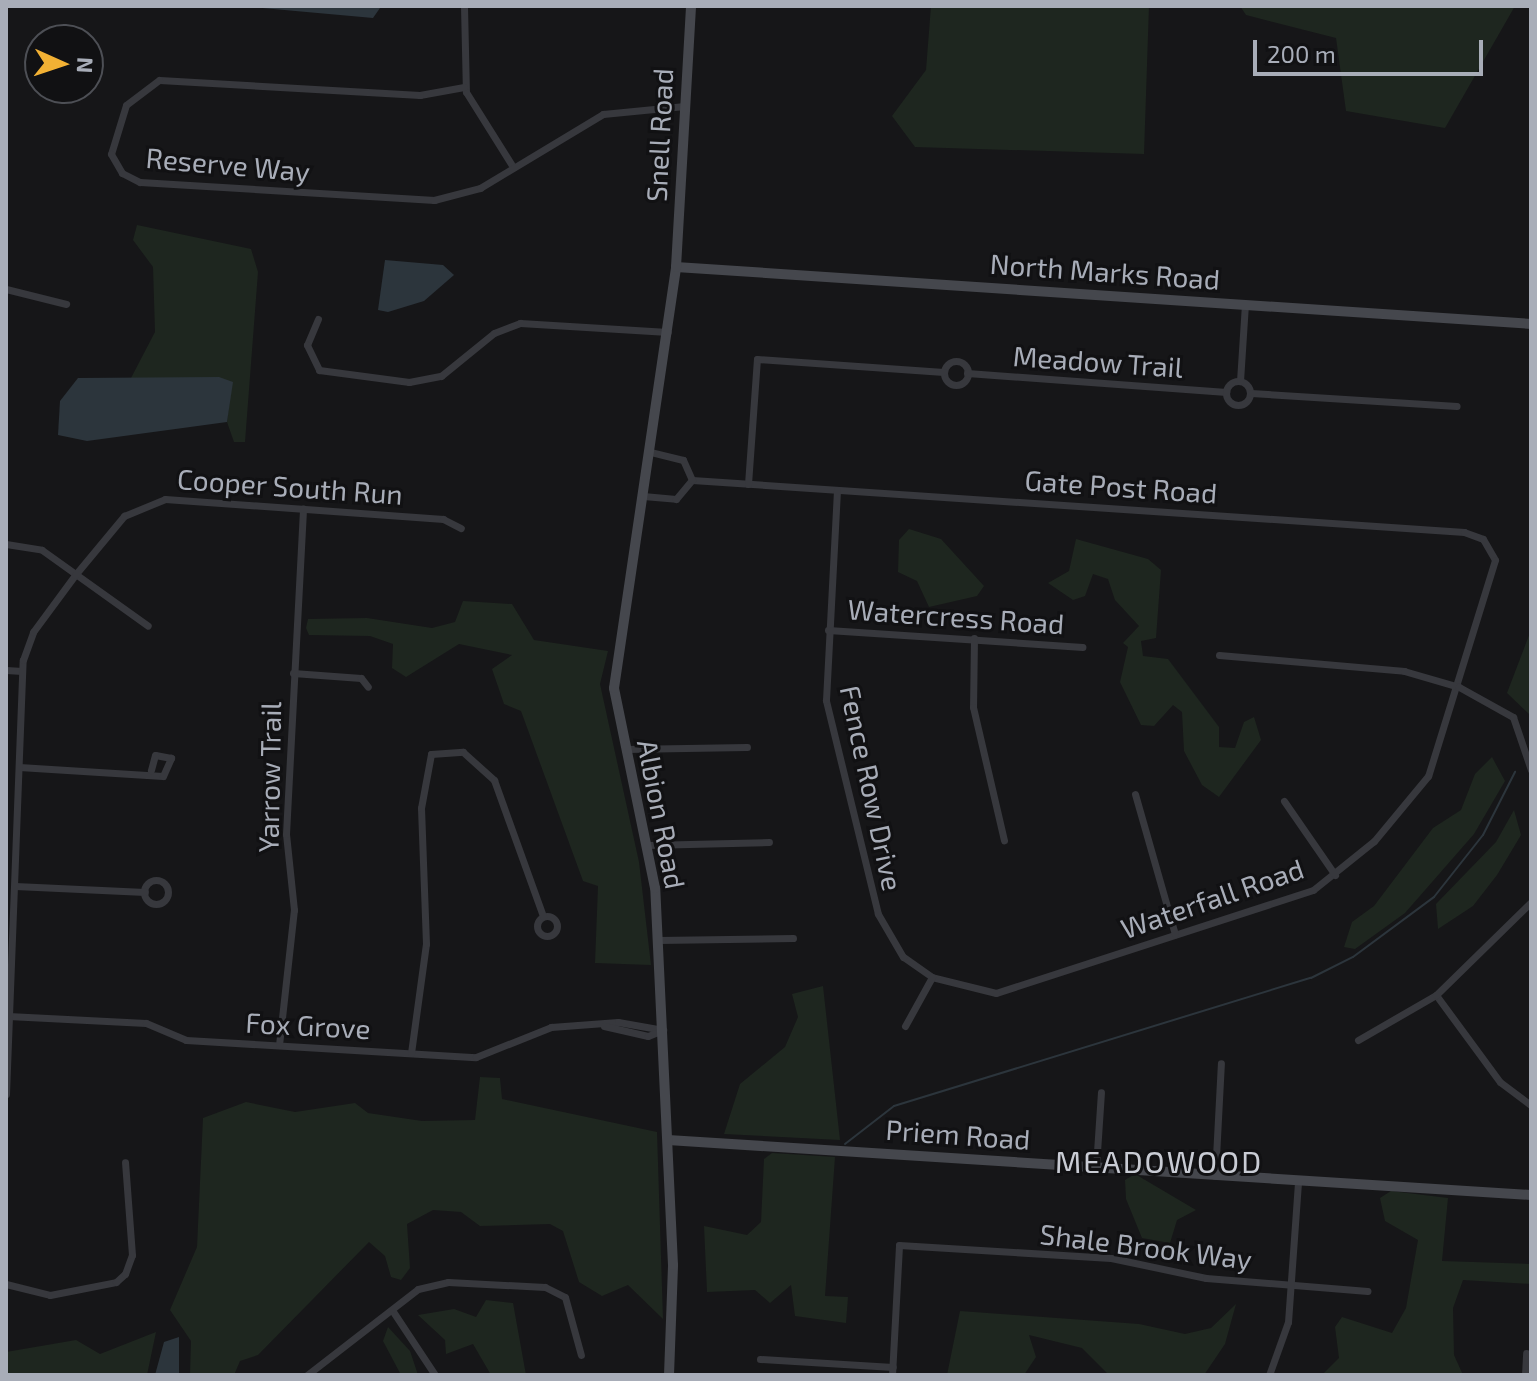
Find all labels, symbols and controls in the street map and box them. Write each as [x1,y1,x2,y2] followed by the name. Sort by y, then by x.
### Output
[24,24,104,104] north arrow
[1257,24,1487,74] scale bar
[1267,39,1336,68] text: 200 m
[73,57,99,74] text: N
[639,67,679,203] street label: Snell Road
[144,140,312,188] street label: Reserve Way
[989,246,1221,296] street label: North Marks Road
[1011,338,1185,384] street label: Meadow Trail
[176,461,404,511] street label: Cooper South Run
[1024,463,1218,509] street label: Gate Post Road
[847,592,1065,640] street label: Watercress Road
[834,682,910,894] street label: Fence Row Drive
[251,700,287,854] street label: Yarrow Trail
[631,736,693,892] street label: Albion Road
[1116,851,1308,945] street label: Waterfall Road
[245,1005,371,1045] street label: Fox Grove
[885,1112,1031,1156] street label: Priem Road
[1055,1143,1263,1179] district label: MEADOWOOD
[1038,1216,1254,1276] street label: Shale Brook Way

